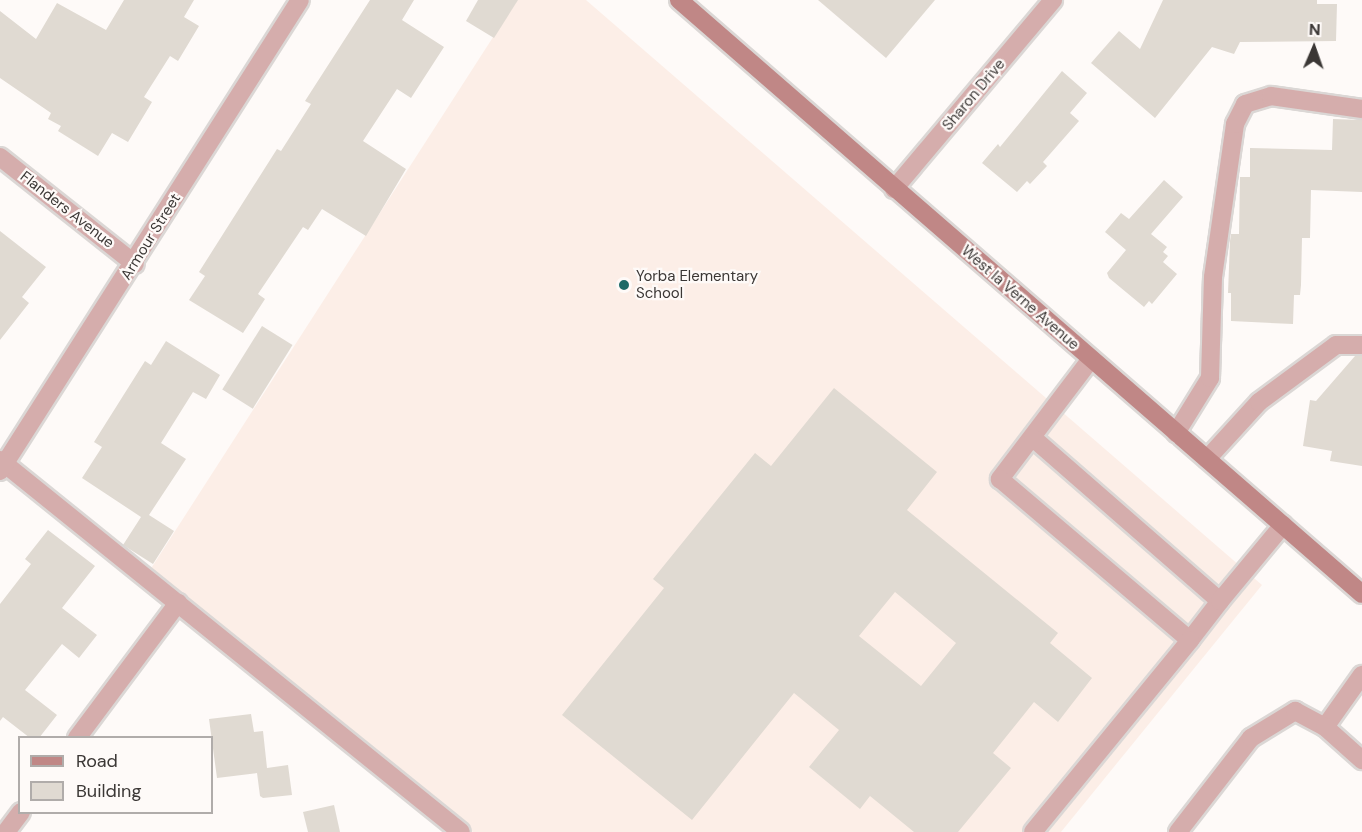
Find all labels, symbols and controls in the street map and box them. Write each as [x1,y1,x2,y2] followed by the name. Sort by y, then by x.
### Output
[1284,18,1344,78] north arrow
[1308,19,1321,40] text: N
[939,56,1009,134] street label: Sharon Drive
[17,168,117,252] street label: Flanders Avenue
[117,191,185,283] street label: Armour Street
[957,242,1083,354] street label: West la Verne Avenue
[636,267,758,302] place label: Yorba Elementary School
[617,278,631,292] marker: Yorba Elementary School
[18,736,213,814] legend
[76,749,118,773] text: Road
[76,779,141,803] text: Building

